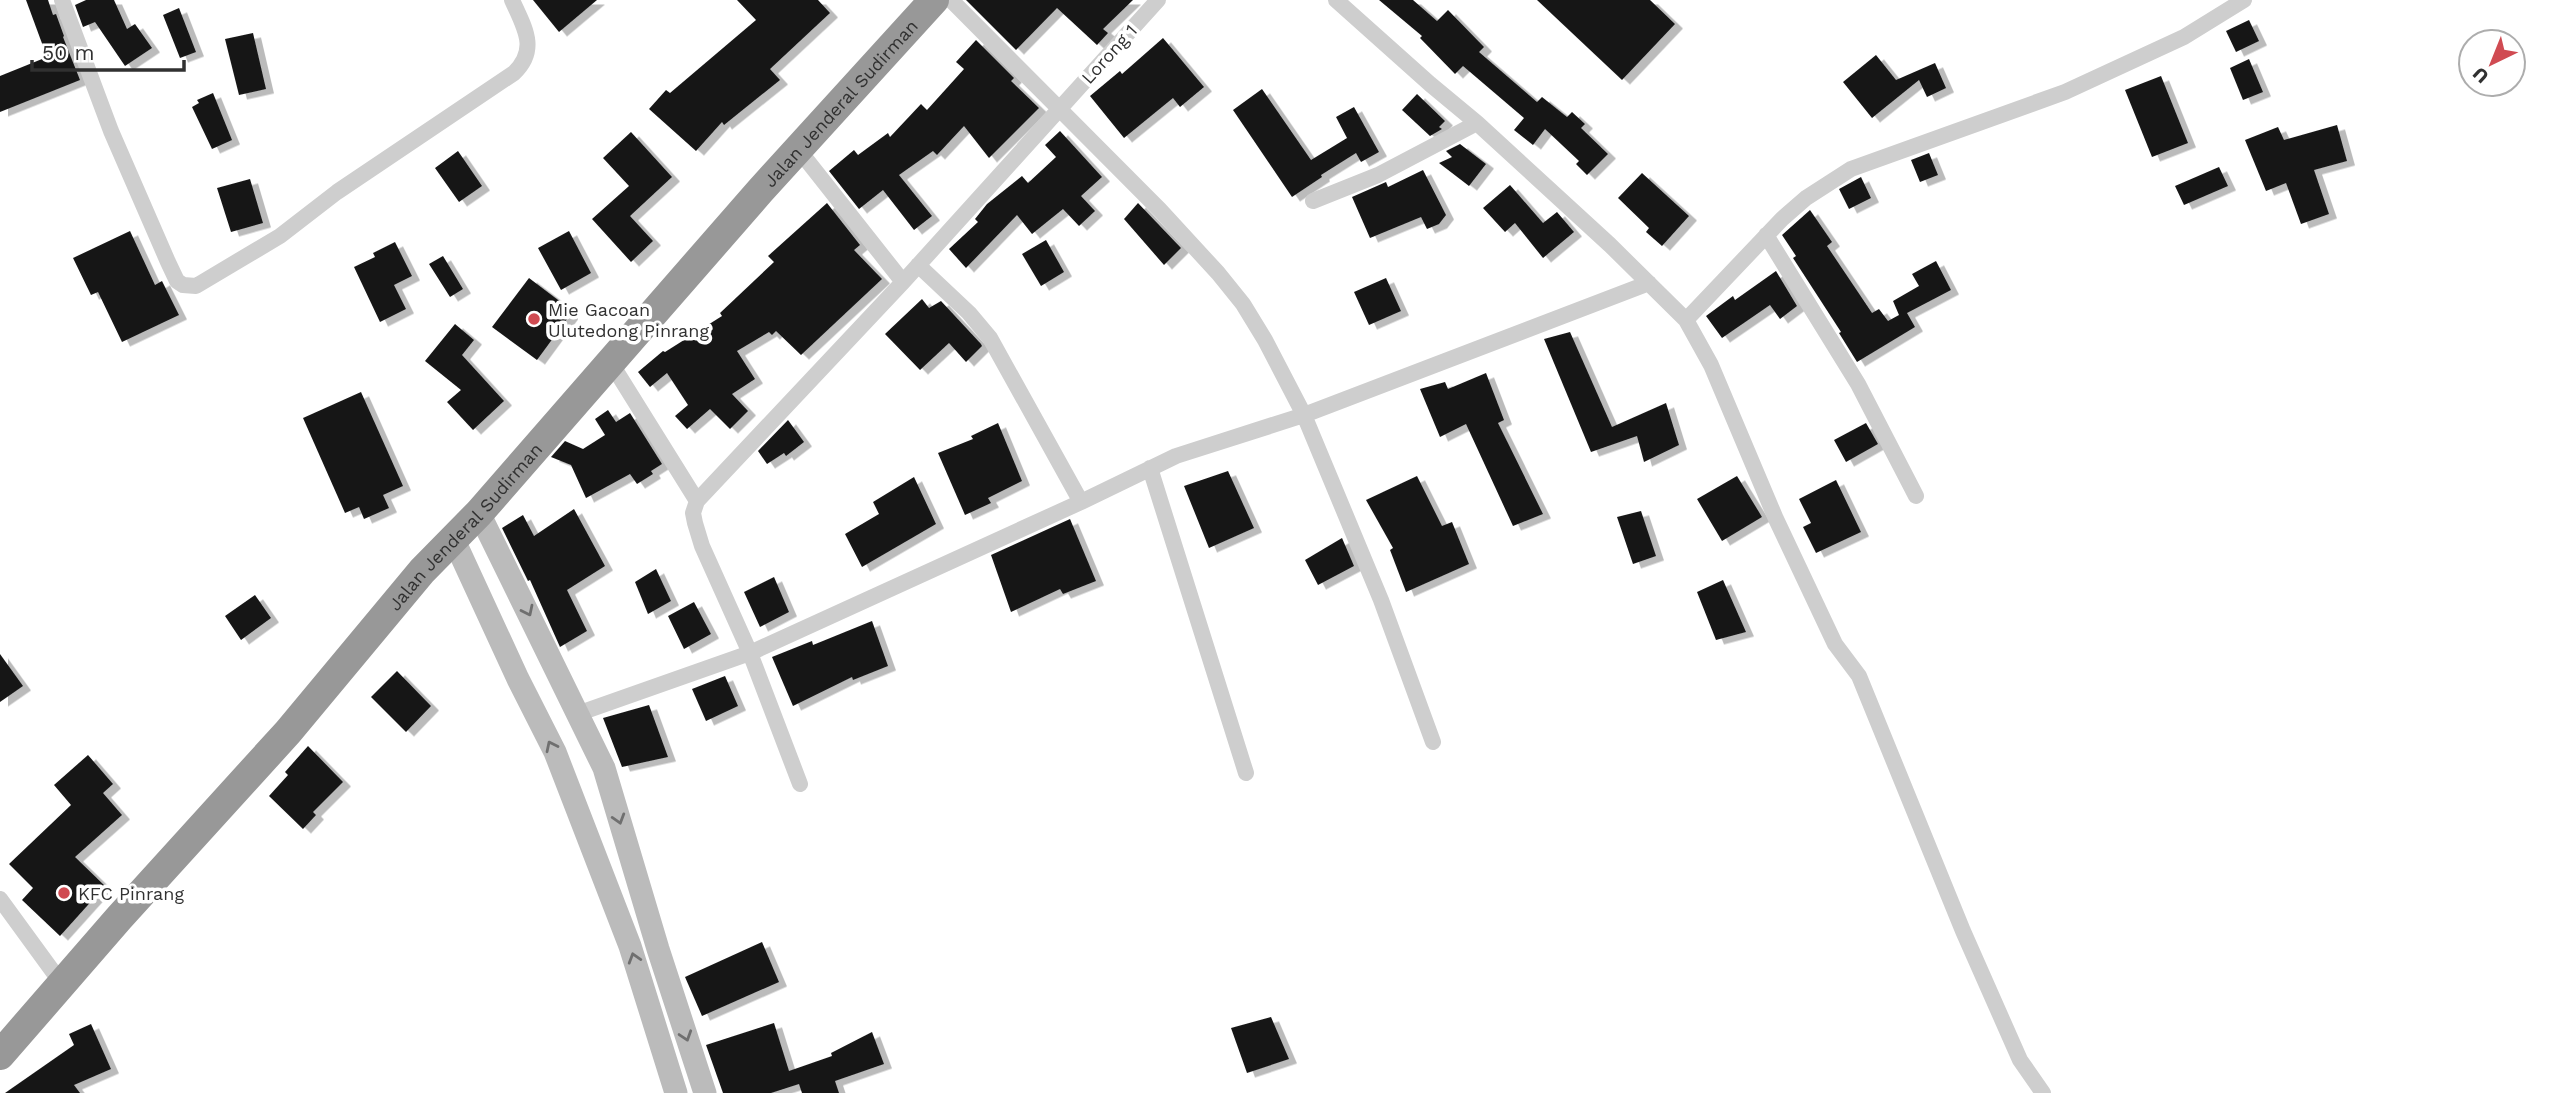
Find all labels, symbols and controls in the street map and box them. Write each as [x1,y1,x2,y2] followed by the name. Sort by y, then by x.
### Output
[759,15,922,191] street label: Jalan Jenderal Sudirman
[1077,20,1141,88] street label: Lorong 1
[32,28,184,72] scale bar
[2457,28,2527,98] north arrow
[42,40,94,65] text: 50 m
[2468,62,2494,88] text: U
[548,299,709,341] place label: Mie Gacoan Ulutedong Pinrang
[526,311,542,327] marker: Mie Gacoan Ulutedong Pinrang
[383,438,546,614] street label: Jalan Jenderal Sudirman
[519,604,533,616] one-way arrow
[546,741,560,753] one-way arrow
[610,812,625,824] one-way arrow
[78,883,184,904] place label: KFC Pinrang
[56,885,72,901] marker: KFC Pinrang
[627,952,642,964] one-way arrow
[678,1029,692,1041] one-way arrow

